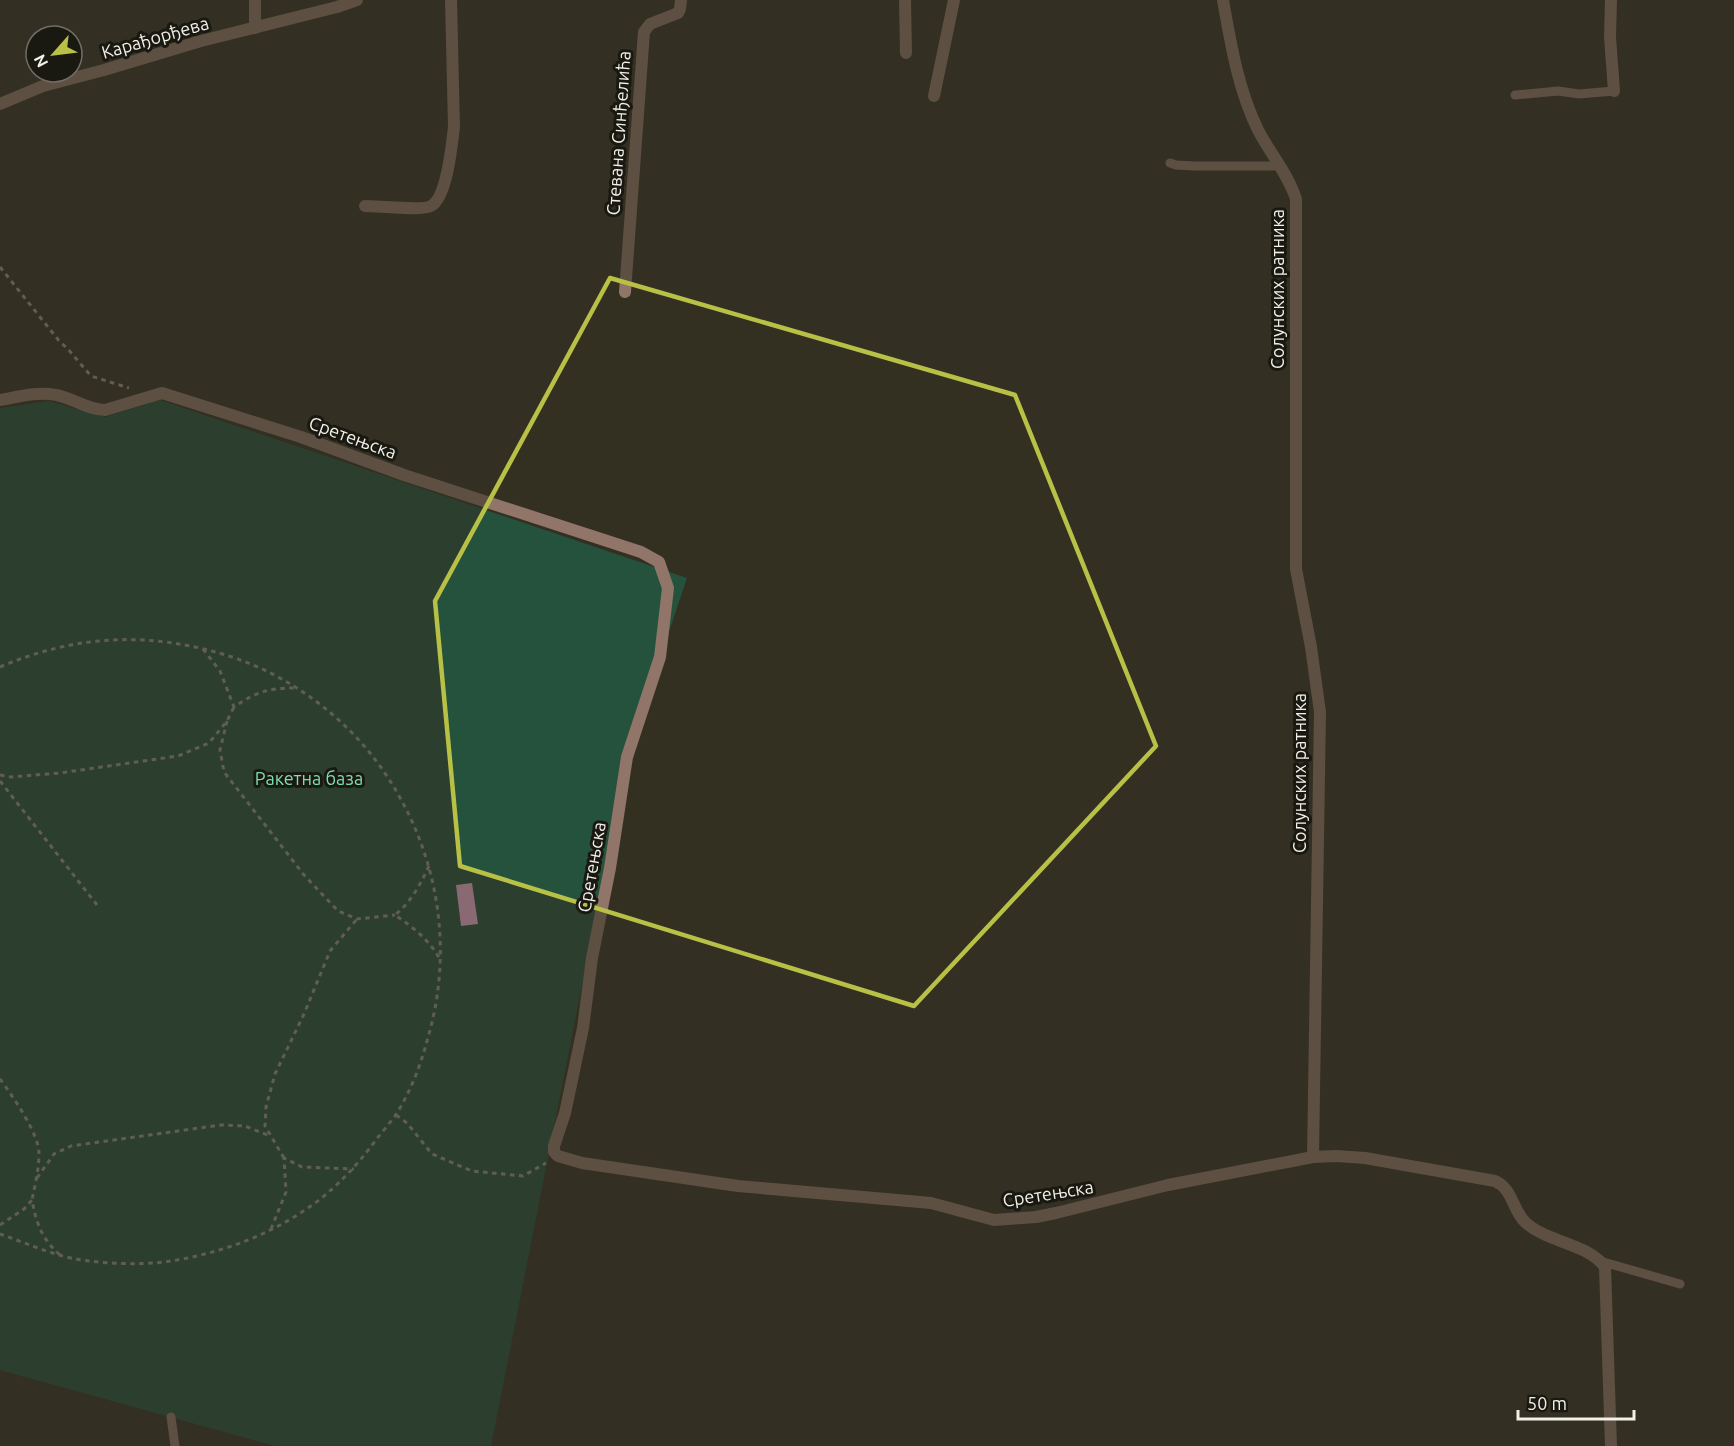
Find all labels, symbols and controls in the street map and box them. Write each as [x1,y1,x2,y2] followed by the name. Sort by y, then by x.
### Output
[99,12,211,63] street label: Карађорђева
[24,24,84,84] north arrow
[602,50,635,216] street label: Стевана Синђелића
[30,52,52,71] text: N
[1267,209,1287,369] street label: Солунских ратника
[307,412,399,462] street label: Сретењска
[1289,693,1309,853] street label: Солунских ратника
[255,768,363,788] park label: Ракетна база
[573,820,609,914] street label: Сретењска
[1001,1176,1095,1210] street label: Сретењска
[1518,1383,1634,1421] scale bar
[1527,1393,1567,1413] text: 50 m

